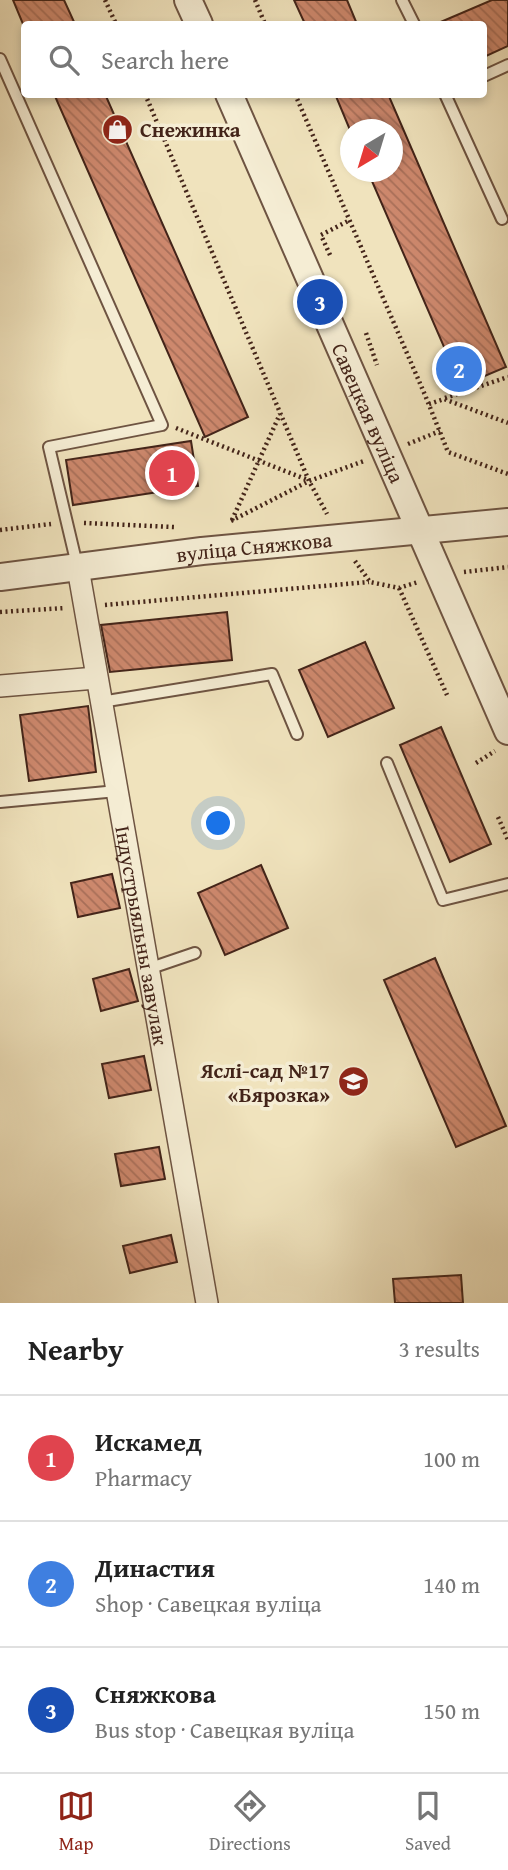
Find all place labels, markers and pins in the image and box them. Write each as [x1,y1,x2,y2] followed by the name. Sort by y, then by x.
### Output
[100,112,134,146] shop icon: Снежинка
[140,114,241,145] place label: Снежинка
[297,276,343,328] pin: 3
[436,343,482,395] pin: 2
[149,447,195,499] pin: 1
[200,1055,330,1110] place label: Яслі-сад №17 «Бярозка»
[336,1065,370,1099] school or university icon: Яслі-сад №17 «Бярозка»

